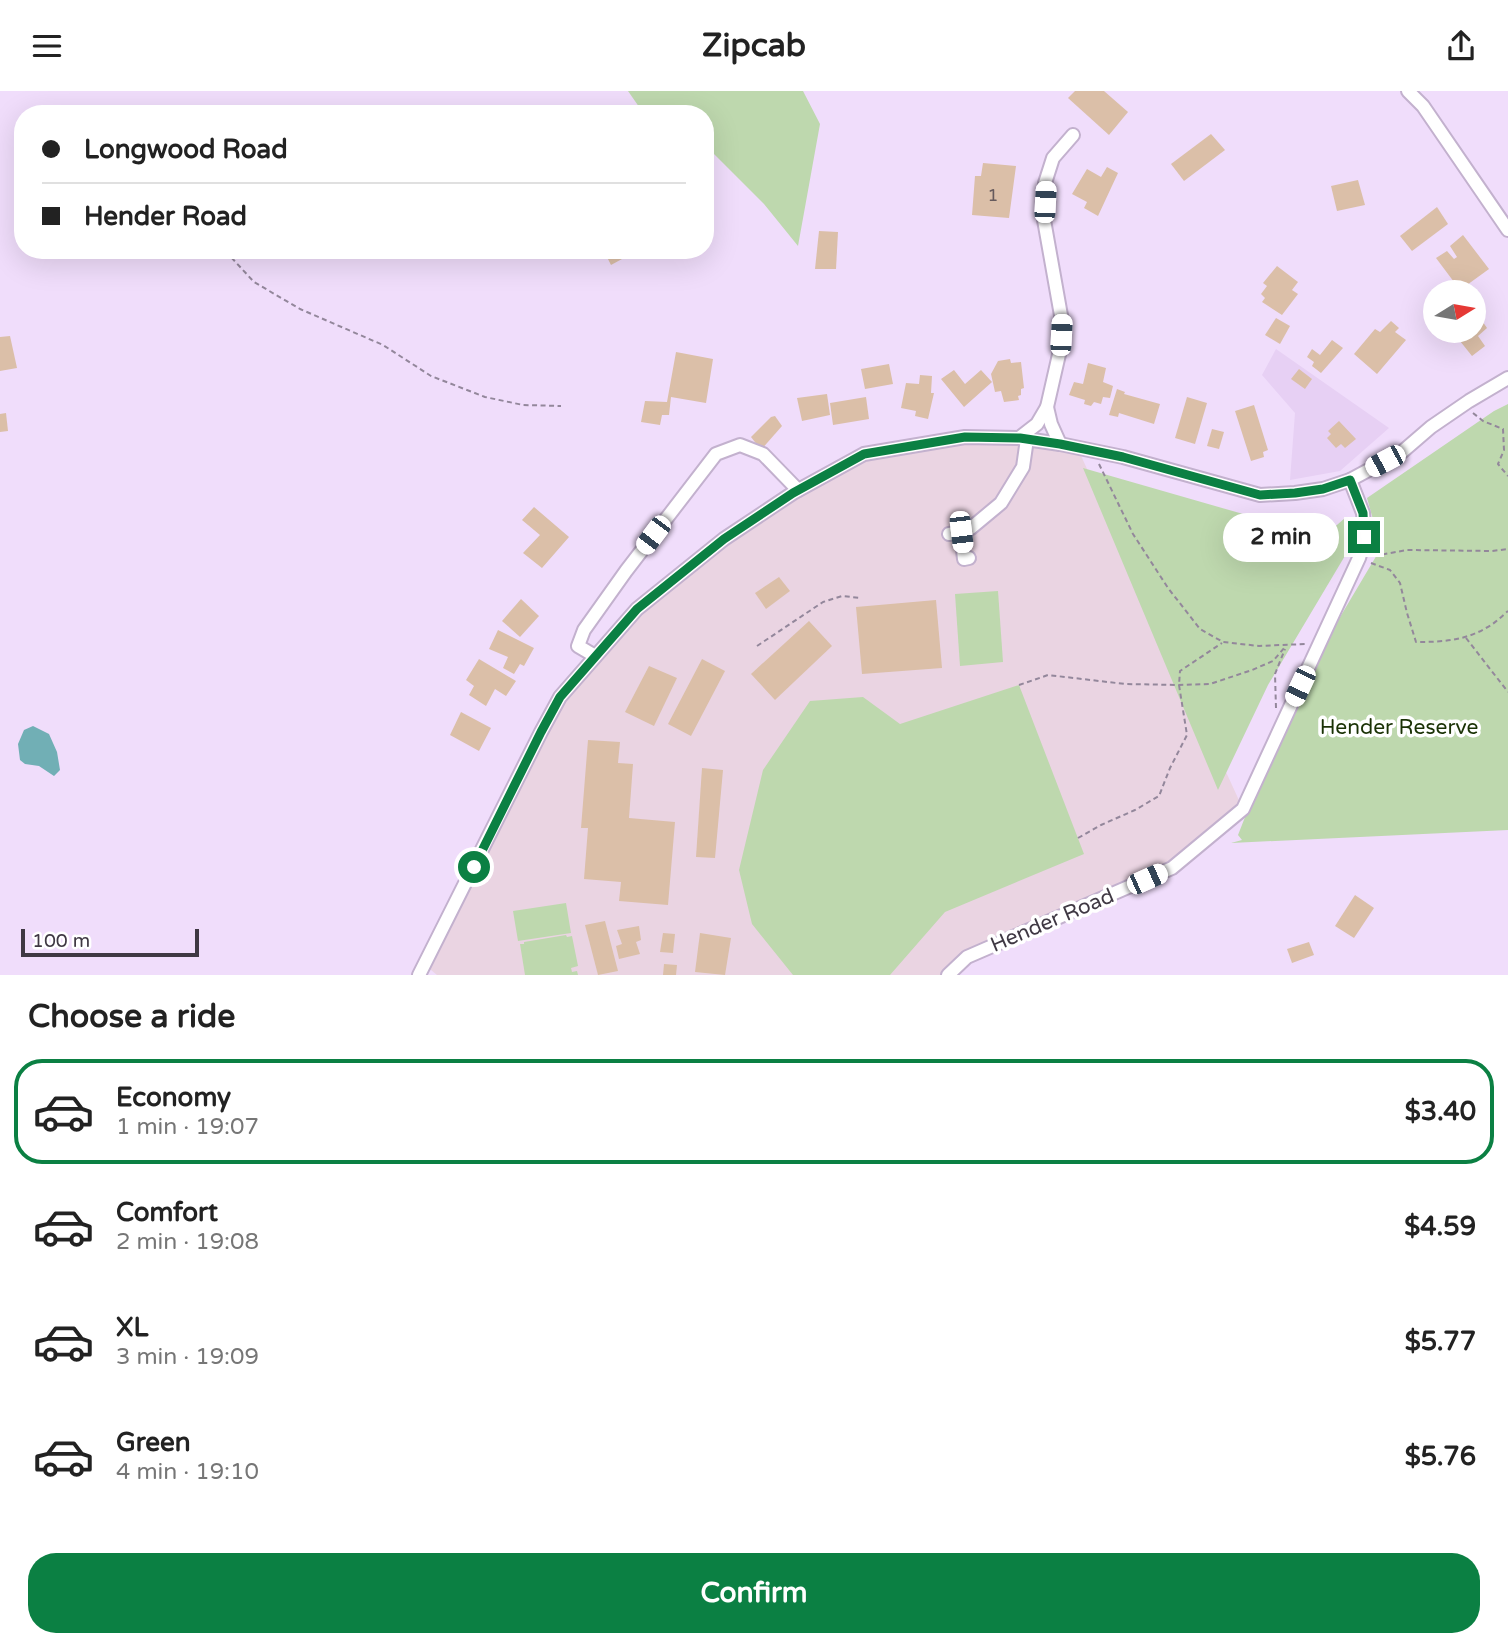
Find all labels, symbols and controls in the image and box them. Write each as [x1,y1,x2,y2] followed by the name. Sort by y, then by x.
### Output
[28,27,66,65] icon: menu
[702,27,806,65] text: Zipcab
[1442,27,1480,65] icon: share
[84,134,288,165] text: Longwood Road
[1034,180,1057,224] car
[987,184,999,206] house number: 1
[84,201,247,232] text: Hender Road
[1423,280,1486,343] north arrow
[1423,280,1486,343] map controls
[1050,313,1073,357] car
[1362,442,1409,480] car
[949,510,974,554] car
[632,512,675,558] car
[1224,513,1340,562] callout: 2 min
[1348,521,1380,553] route end
[1250,523,1312,551] text: 2 min
[1282,663,1319,709] car
[1320,715,1478,740] park label: Hender Reserve
[458,851,490,883] route start
[1124,861,1171,897] car
[987,883,1118,958] street label: Hender Road
[21,926,200,958] scale bar
[32,930,90,952] text: 100 m
[28,998,235,1036] text: Choose a ride
[32,1080,95,1143] icon: car
[116,1082,231,1113] text: Economy
[1405,1096,1476,1127] text: $3.40
[116,1113,259,1141] text: 1 min · 19:07
[32,1195,95,1258] icon: car
[116,1197,218,1228] text: Comfort
[1404,1211,1476,1242] text: $4.59
[116,1228,259,1256] text: 2 min · 19:08
[32,1310,95,1373] icon: car
[116,1312,148,1343] text: XL
[1405,1326,1476,1357] text: $5.77
[116,1343,259,1371] text: 3 min · 19:09
[32,1425,95,1488] icon: car
[116,1427,191,1458] text: Green
[1405,1441,1476,1472] text: $5.76
[116,1458,259,1486] text: 4 min · 19:10
[28,1553,1480,1633] button: Confirm

